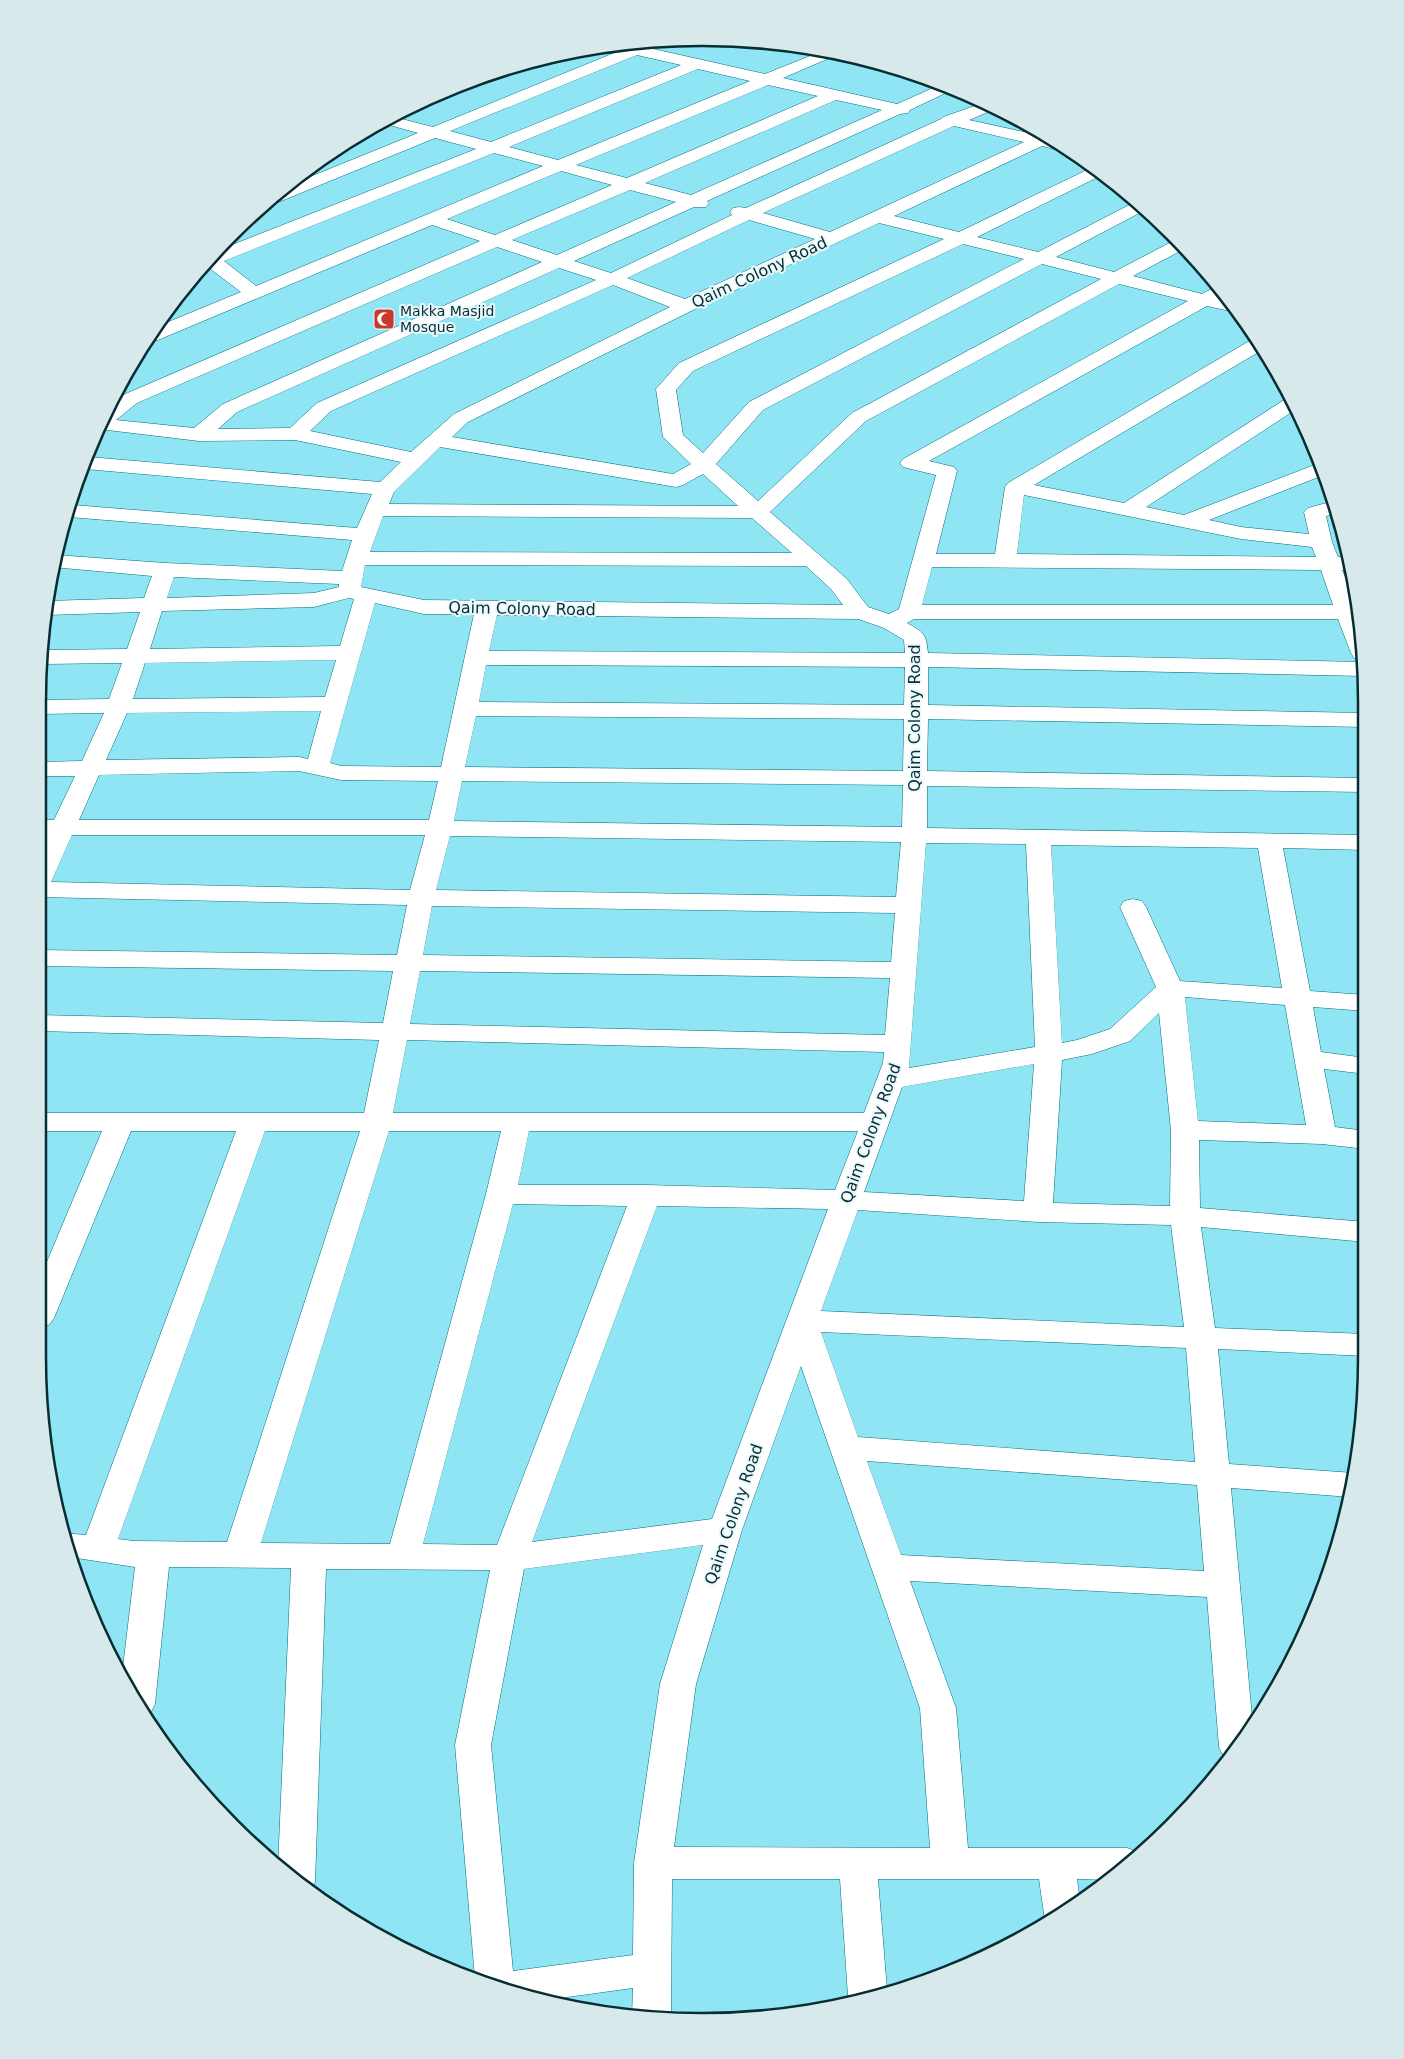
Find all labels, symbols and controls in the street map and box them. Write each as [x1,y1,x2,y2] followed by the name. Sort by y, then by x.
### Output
[688,233,830,312] street label: Qaim Colony Road
[400,303,494,335] place label: Makka Masjid Mosque
[372,307,396,331] mosque icon: Makka Masjid Mosque
[448,598,596,619] street label: Qaim Colony Road
[905,644,924,792] street label: Qaim Colony Road
[836,1061,905,1206] street label: Qaim Colony Road
[700,1441,766,1587] street label: Qaim Colony Road

